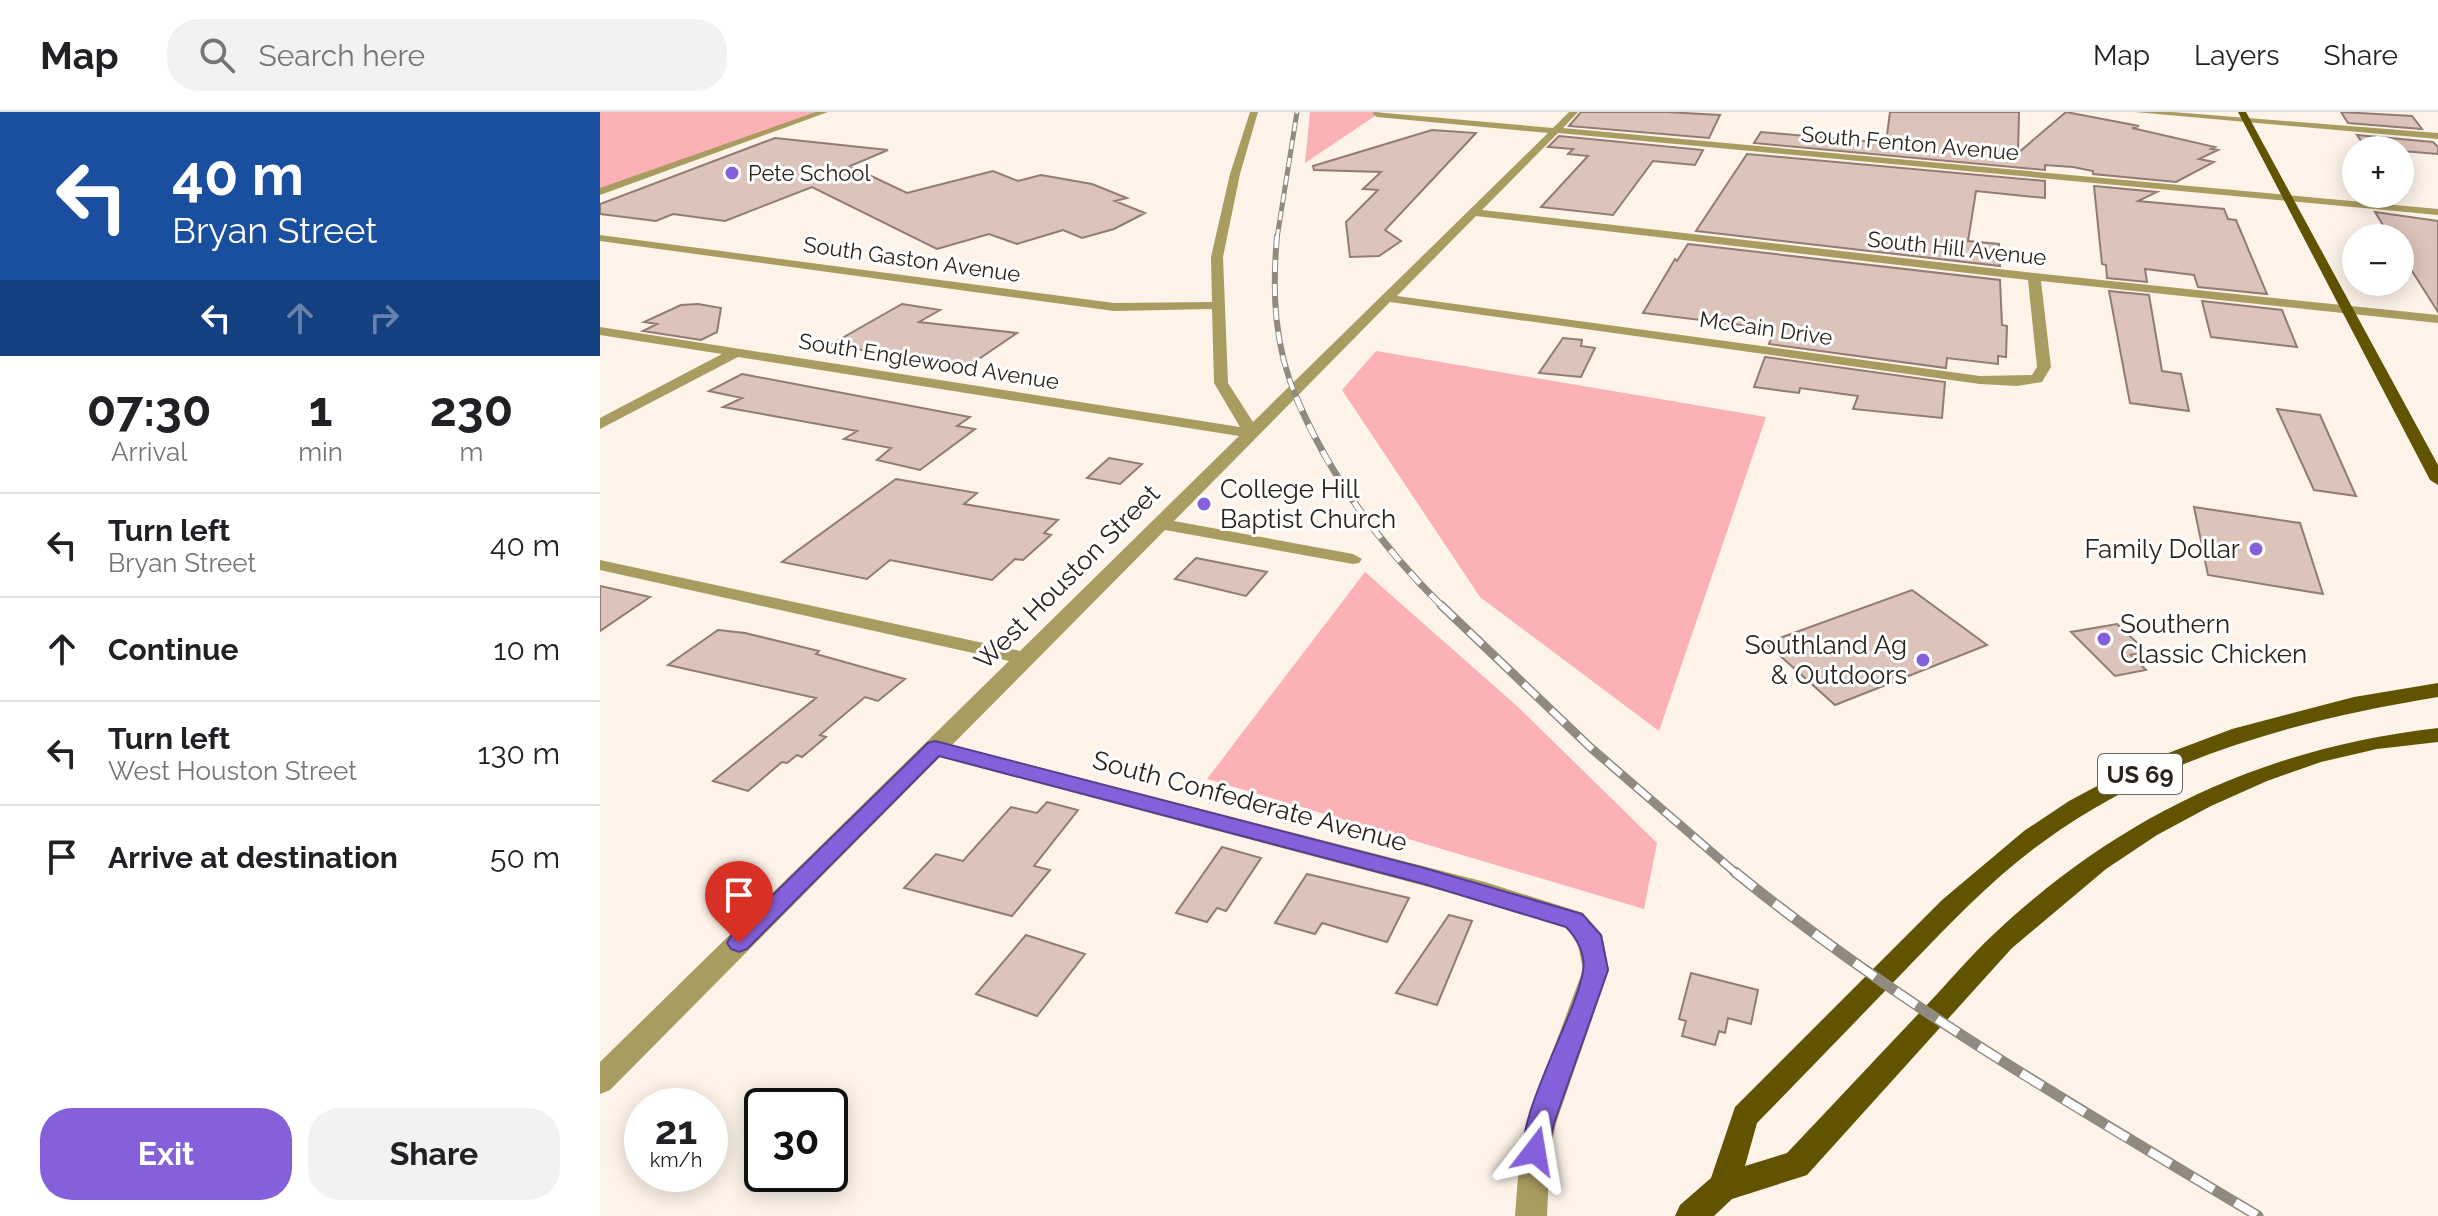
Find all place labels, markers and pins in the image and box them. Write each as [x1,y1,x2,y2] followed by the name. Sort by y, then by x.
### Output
[748,160,870,186] place label: Pete School
[723,164,741,182] marker: Pete School
[1220,474,1396,534] place label: College Hill Baptist Church
[1195,495,1213,513] marker: College Hill Baptist Church
[2084,534,2240,564] place label: Family Dollar
[2247,540,2265,558] marker: Family Dollar
[2120,609,2307,669] place label: Southern Classic Chicken
[1745,630,1907,690] place label: Southland Ag & Outdoors
[2095,630,2113,648] marker: Southern Classic Chicken
[1914,651,1932,669] marker: Southland Ag & Outdoors
[705,861,773,943] pin

